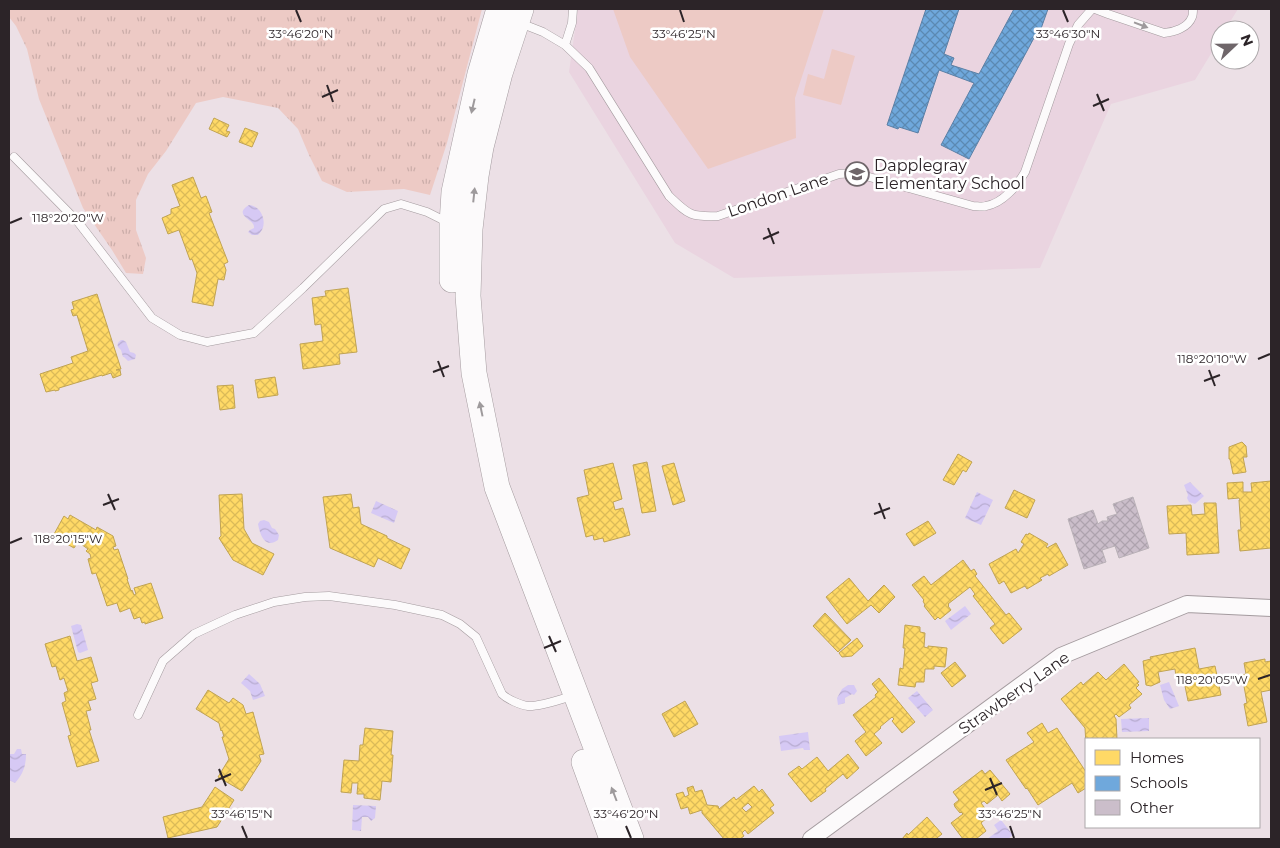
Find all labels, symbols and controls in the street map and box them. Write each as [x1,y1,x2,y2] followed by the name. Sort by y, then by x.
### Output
[1210,20,1260,70] north arrow
[1133,22,1148,29] one-way arrow
[269,26,333,41] text: 33°46'20"N
[652,26,716,41] text: 33°46'25"N
[1036,26,1100,41] text: 33°46'30"N
[1237,32,1258,49] text: N
[469,99,477,114] one-way arrow
[874,156,1025,193] place label: Dapplegray Elementary School
[844,161,870,187] school or university icon: Dapplegray Elementary School
[725,169,831,221] street label: London Lane
[470,186,478,202] one-way arrow
[32,210,104,225] text: 118°20'20"W
[1177,351,1247,366] text: 118°20'10"W
[477,401,485,416] one-way arrow
[34,531,102,546] text: 118°20'15"W
[955,648,1073,738] street label: Strawberry Lane
[1176,672,1248,687] text: 118°20'05"W
[1085,738,1260,828] legend
[1130,748,1184,767] text: Homes
[1130,773,1188,792] text: Schools
[610,786,617,801] one-way arrow
[1130,798,1174,817] text: Other
[211,806,273,821] text: 33°46'15"N
[594,806,658,821] text: 33°46'20"N
[978,806,1042,821] text: 33°46'25"N

